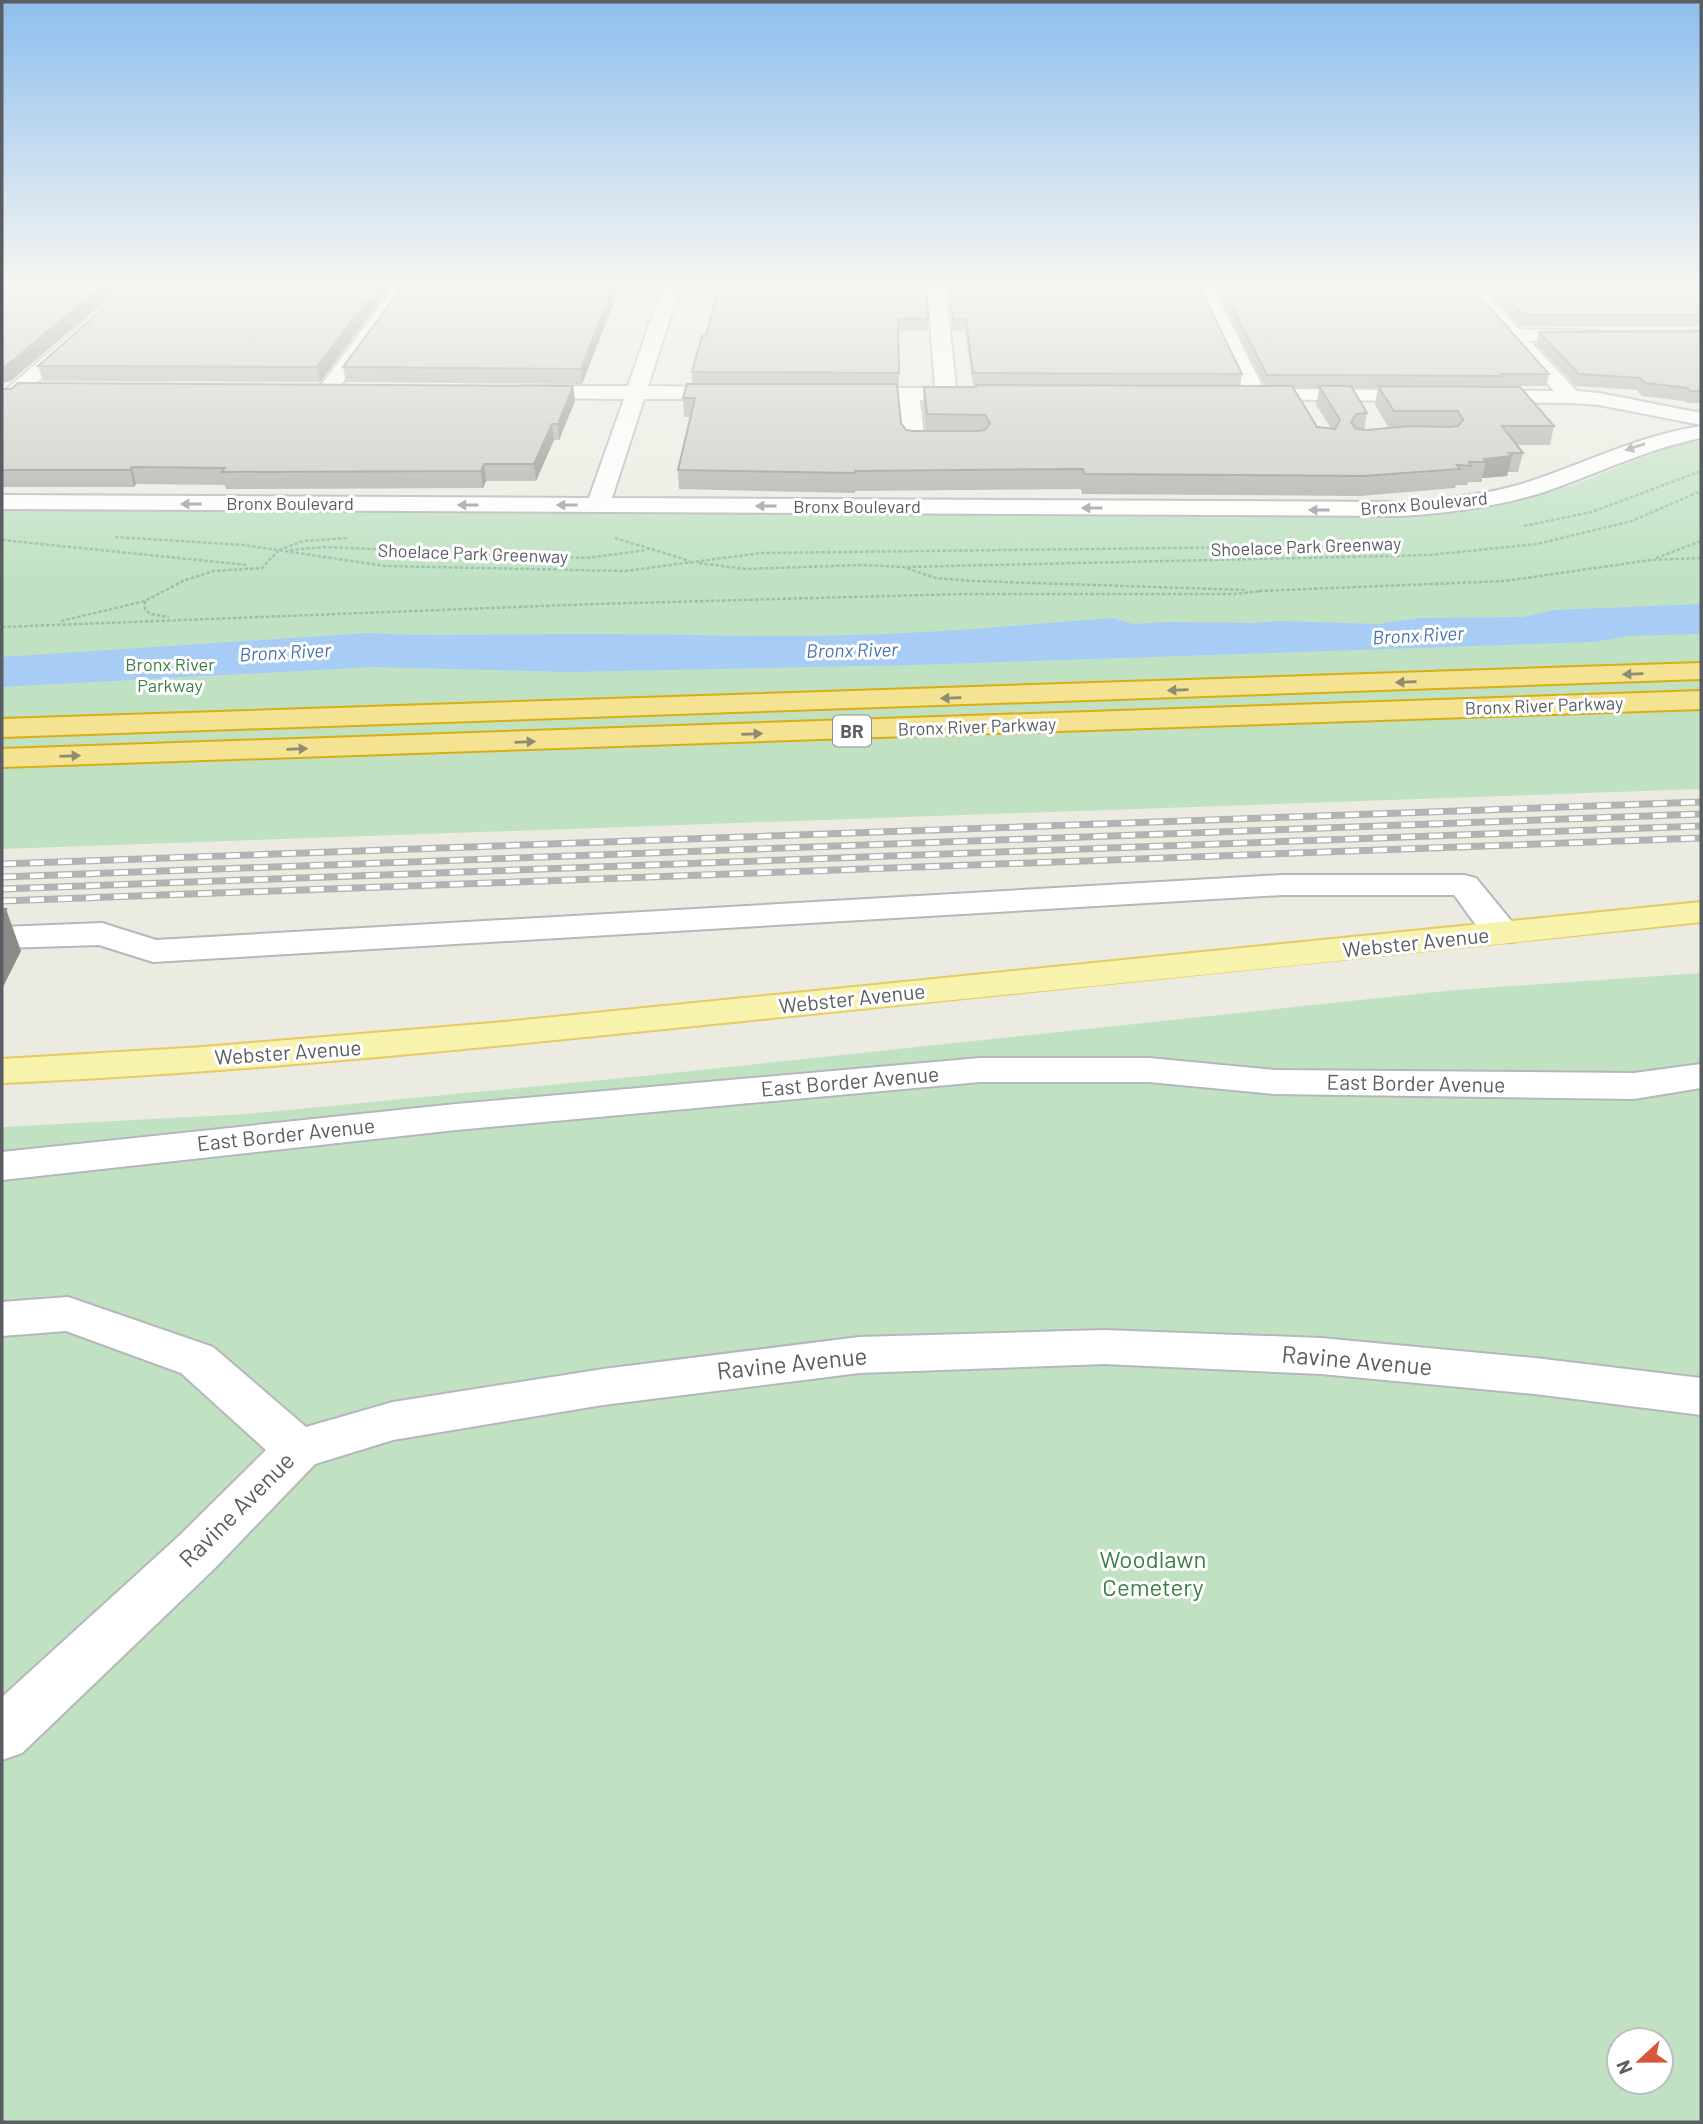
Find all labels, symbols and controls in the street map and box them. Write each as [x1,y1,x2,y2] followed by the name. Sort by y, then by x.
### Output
[1624,442,1645,453] one-way arrow
[1359,486,1488,520] street label: Bronx Boulevard
[226,492,354,514] street label: Bronx Boulevard
[793,495,921,517] street label: Bronx Boulevard
[180,498,202,510] one-way arrow
[457,499,479,511] one-way arrow
[556,499,578,511] one-way arrow
[755,500,777,512] one-way arrow
[1081,503,1103,514] one-way arrow
[1308,504,1330,516] one-way arrow
[1210,532,1402,560] street label: Shoelace Park Greenway
[377,539,569,567] street label: Shoelace Park Greenway
[1372,621,1466,648] water label: Bronx River
[806,637,899,662] water label: Bronx River
[239,638,333,665] water label: Bronx River
[125,653,215,696] park label: Bronx River Parkway
[1622,668,1644,679] one-way arrow
[1394,677,1416,688] one-way arrow
[1167,685,1189,696] one-way arrow
[1464,691,1624,719] street label: Bronx River Parkway
[940,693,962,704] one-way arrow
[897,712,1057,740] street label: Bronx River Parkway
[833,716,871,746] road number: BR
[741,729,763,740] one-way arrow
[514,736,536,747] one-way arrow
[287,743,309,755] one-way arrow
[59,750,81,761] one-way arrow
[1341,921,1490,962] street label: Webster Avenue
[777,977,926,1018] street label: Webster Avenue
[214,1034,362,1069] street label: Webster Avenue
[760,1060,940,1101] street label: East Border Avenue
[1326,1068,1506,1097] street label: East Border Avenue
[196,1112,376,1155] street label: East Border Avenue
[1281,1338,1434,1381] street label: Ravine Avenue
[715,1340,868,1385] street label: Ravine Avenue
[172,1445,300,1573] street label: Ravine Avenue
[1099,1544,1207,1601] park label: Woodlawn Cemetery
[1605,2026,1675,2096] north arrow
[1611,2057,1637,2078] text: N

